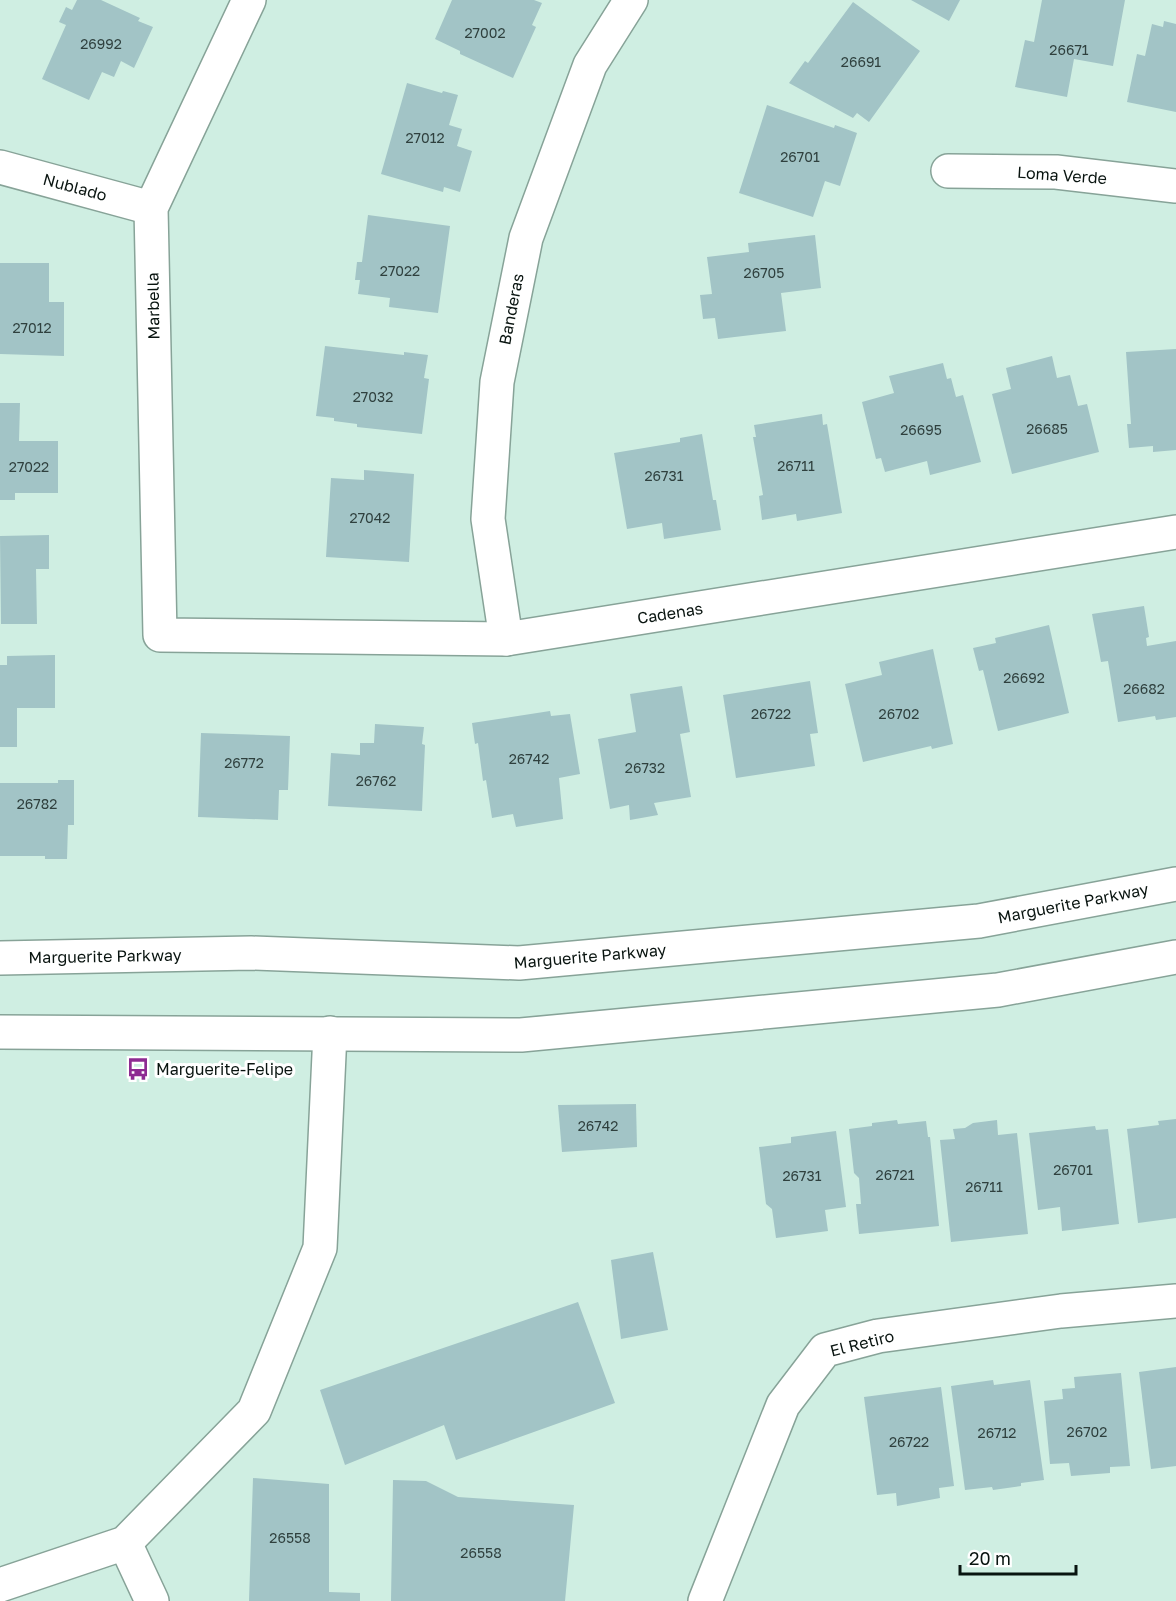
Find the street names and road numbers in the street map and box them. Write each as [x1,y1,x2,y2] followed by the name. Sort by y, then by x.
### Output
[1016,162,1108,188] street label: Loma Verde
[41,169,109,205] street label: Nublado
[142,272,164,340] street label: Marbella
[494,272,528,346] street label: Banderas
[636,598,704,628] street label: Cadenas
[996,879,1150,927] street label: Marguerite Parkway
[513,939,667,973] street label: Marguerite Parkway
[28,945,182,967] street label: Marguerite Parkway
[828,1325,896,1361] street label: El Retiro

